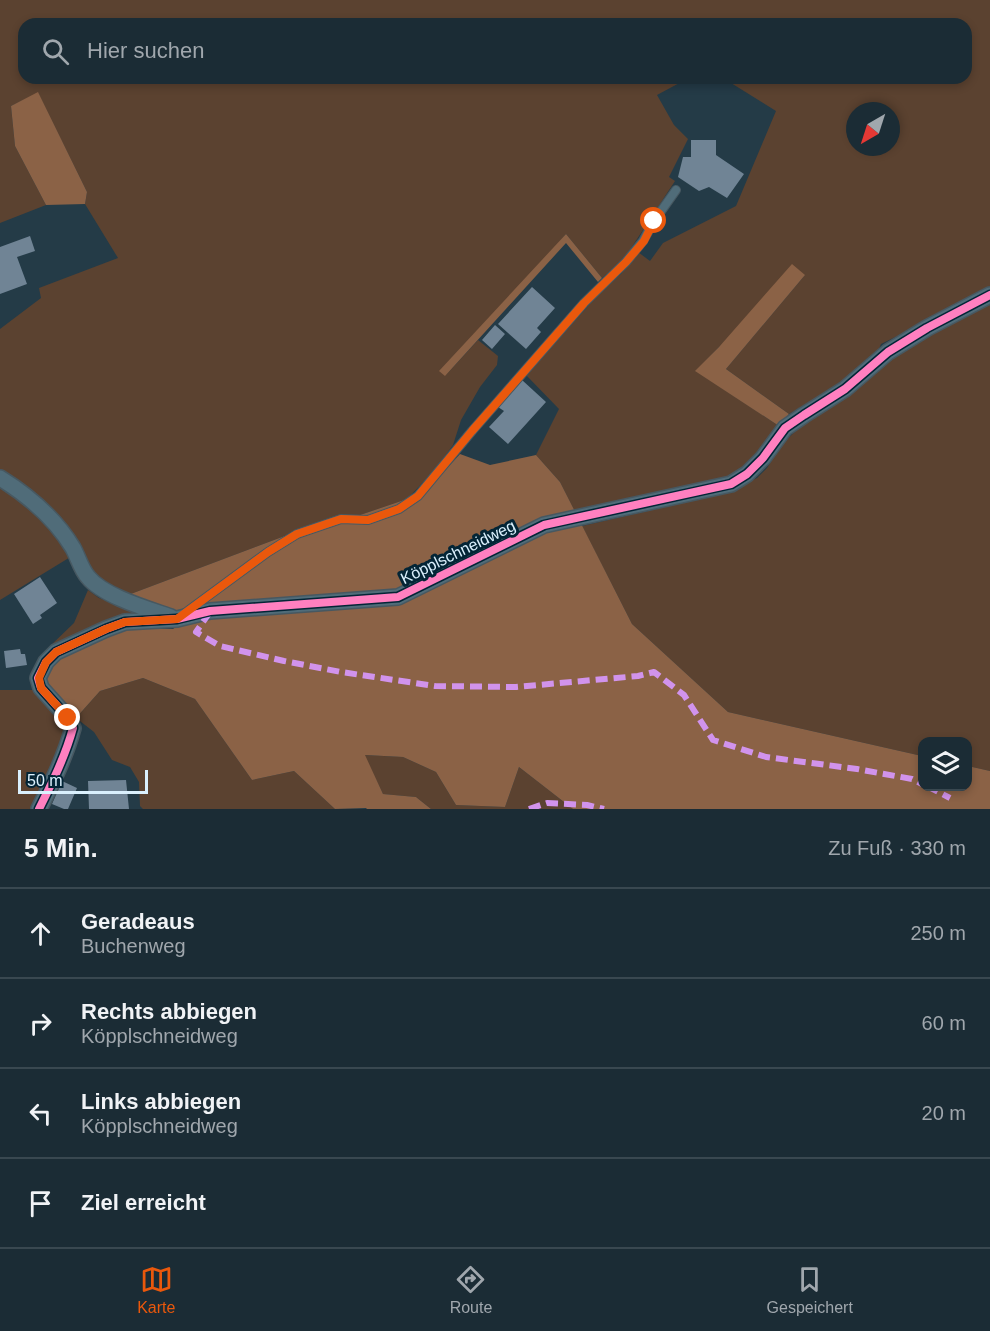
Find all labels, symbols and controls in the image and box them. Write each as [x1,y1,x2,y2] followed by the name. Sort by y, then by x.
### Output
[18,18,972,84] search box
[39,35,72,68] icon: search
[87,38,204,63] text: Hier suchen
[846,102,900,156] north arrow
[640,207,666,233] route start
[398,517,518,587] street label: Köpplschneidweg
[54,704,80,730] route end
[918,737,972,791] map controls
[918,737,972,791] button: layers
[18,767,148,794] scale bar
[27,772,63,789] text: 50 m
[24,833,98,863] text: 5 Min.
[828,837,966,859] text: Zu Fuß · 330 m
[81,909,195,934] text: Geradeaus
[24,917,57,950] icon: ahead
[910,922,966,944] text: 250 m
[81,935,186,957] text: Buchenweg
[81,999,257,1024] text: Rechts abbiegen
[24,1007,57,1040] icon: right
[922,1012,966,1034] text: 60 m
[81,1025,238,1047] text: Köpplschneidweg
[81,1089,241,1114] text: Links abbiegen
[24,1097,57,1130] icon: left
[922,1102,966,1124] text: 20 m
[81,1115,238,1137] text: Köpplschneidweg
[24,1187,57,1220] icon: arrive
[81,1190,206,1215] text: Ziel erreicht
[137,1263,175,1317] tab: Karte
[450,1263,492,1317] tab: Route
[767,1263,853,1317] tab: Gespeichert

